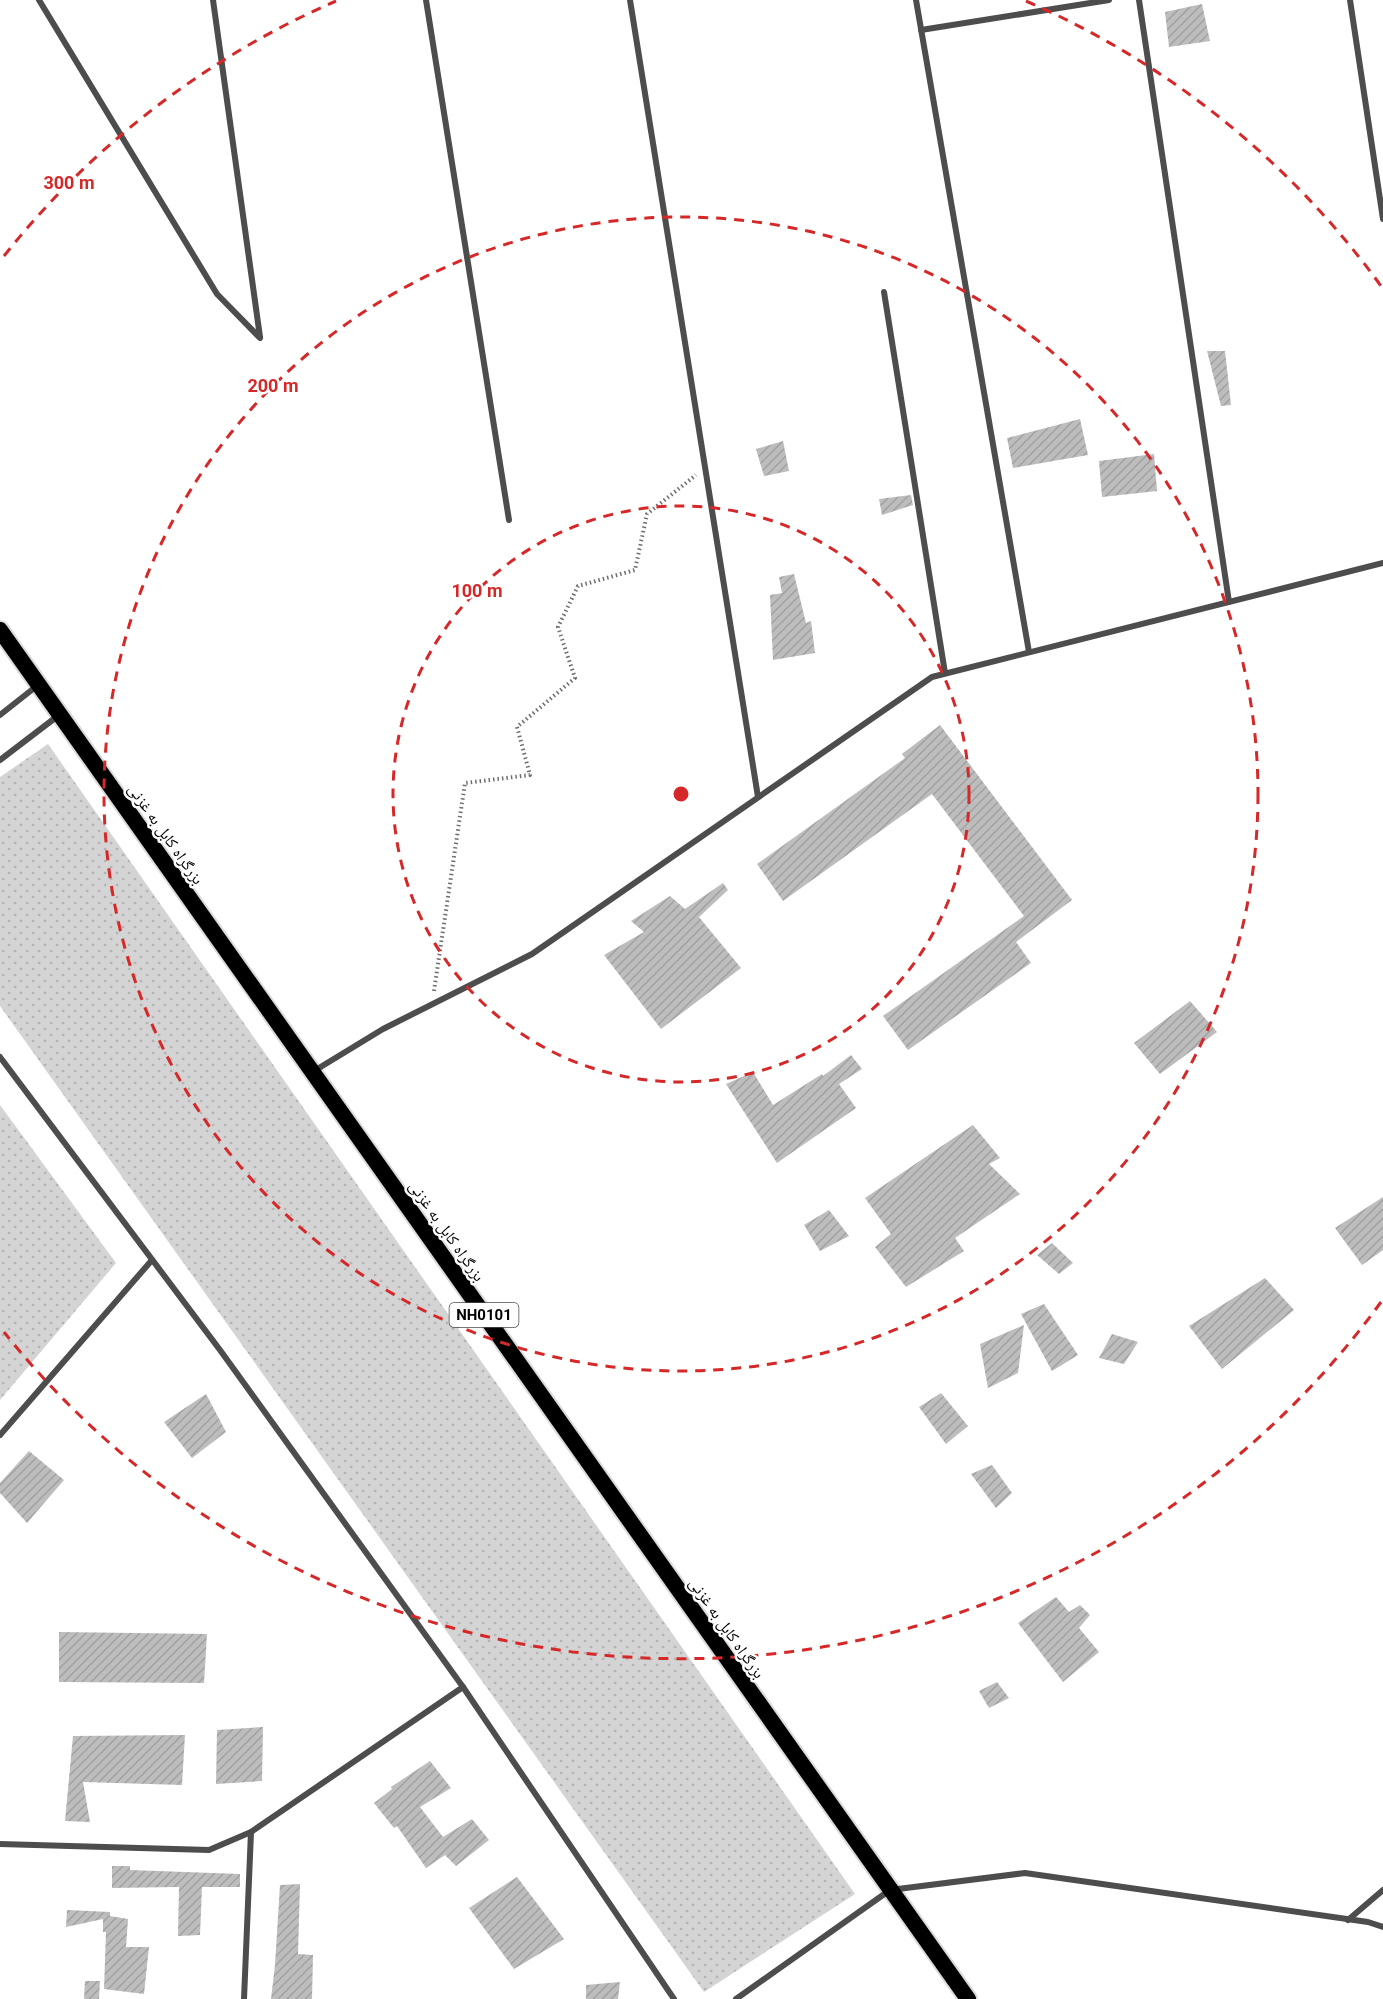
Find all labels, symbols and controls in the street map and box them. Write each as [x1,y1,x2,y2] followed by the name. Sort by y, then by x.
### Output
[43,172,95,193] text: 300 m
[247,375,299,396] text: 200 m
[451,580,503,601] text: 100 m
[123,780,208,889] street label: بزرگراه کابل به غزنی
[671,784,691,804] centre of rings
[404,1177,489,1286] street label: بزرگراه کابل به غزنی
[450,1303,518,1327] road number: NH0101
[684,1574,769,1683] street label: بزرگراه کابل به غزنی

